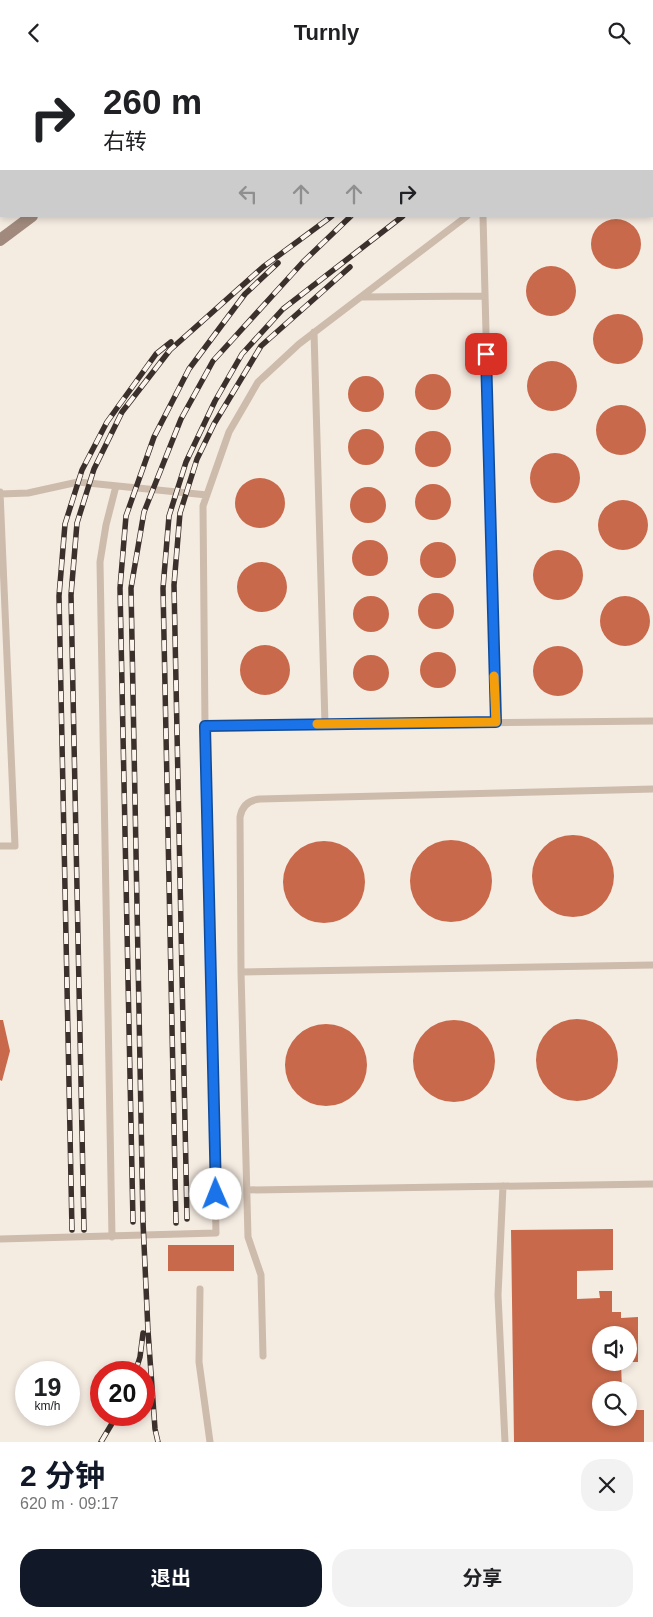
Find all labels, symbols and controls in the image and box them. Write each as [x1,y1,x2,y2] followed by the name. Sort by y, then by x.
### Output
[20,19,48,47] icon: back
[605,19,633,47] icon: search
[294,20,359,45] text: Turnly
[103,82,202,121] text: 260 m
[20,85,85,150] icon: right
[103,129,147,154] text: 右转
[234,180,262,208] icon: left
[287,180,315,208] icon: ahead
[340,180,368,208] icon: ahead
[393,180,421,208] icon: right
[465,333,507,375] pin
[472,340,500,368] icon: arrive
[189,1167,241,1219] position arrow
[592,1326,637,1426] map controls
[592,1326,637,1371] button: sound
[90,1361,155,1426] speed limit sign: 20
[34,1373,61,1401] text: 19
[592,1381,637,1426] button: search
[34,1399,61,1413] text: km/h
[20,1459,105,1492] text: 2 分钟
[581,1459,633,1511] button: close
[20,1495,119,1512] text: 620 m · 09:17
[20,1549,322,1607] button: 退出
[332,1549,633,1607] button: 分享

